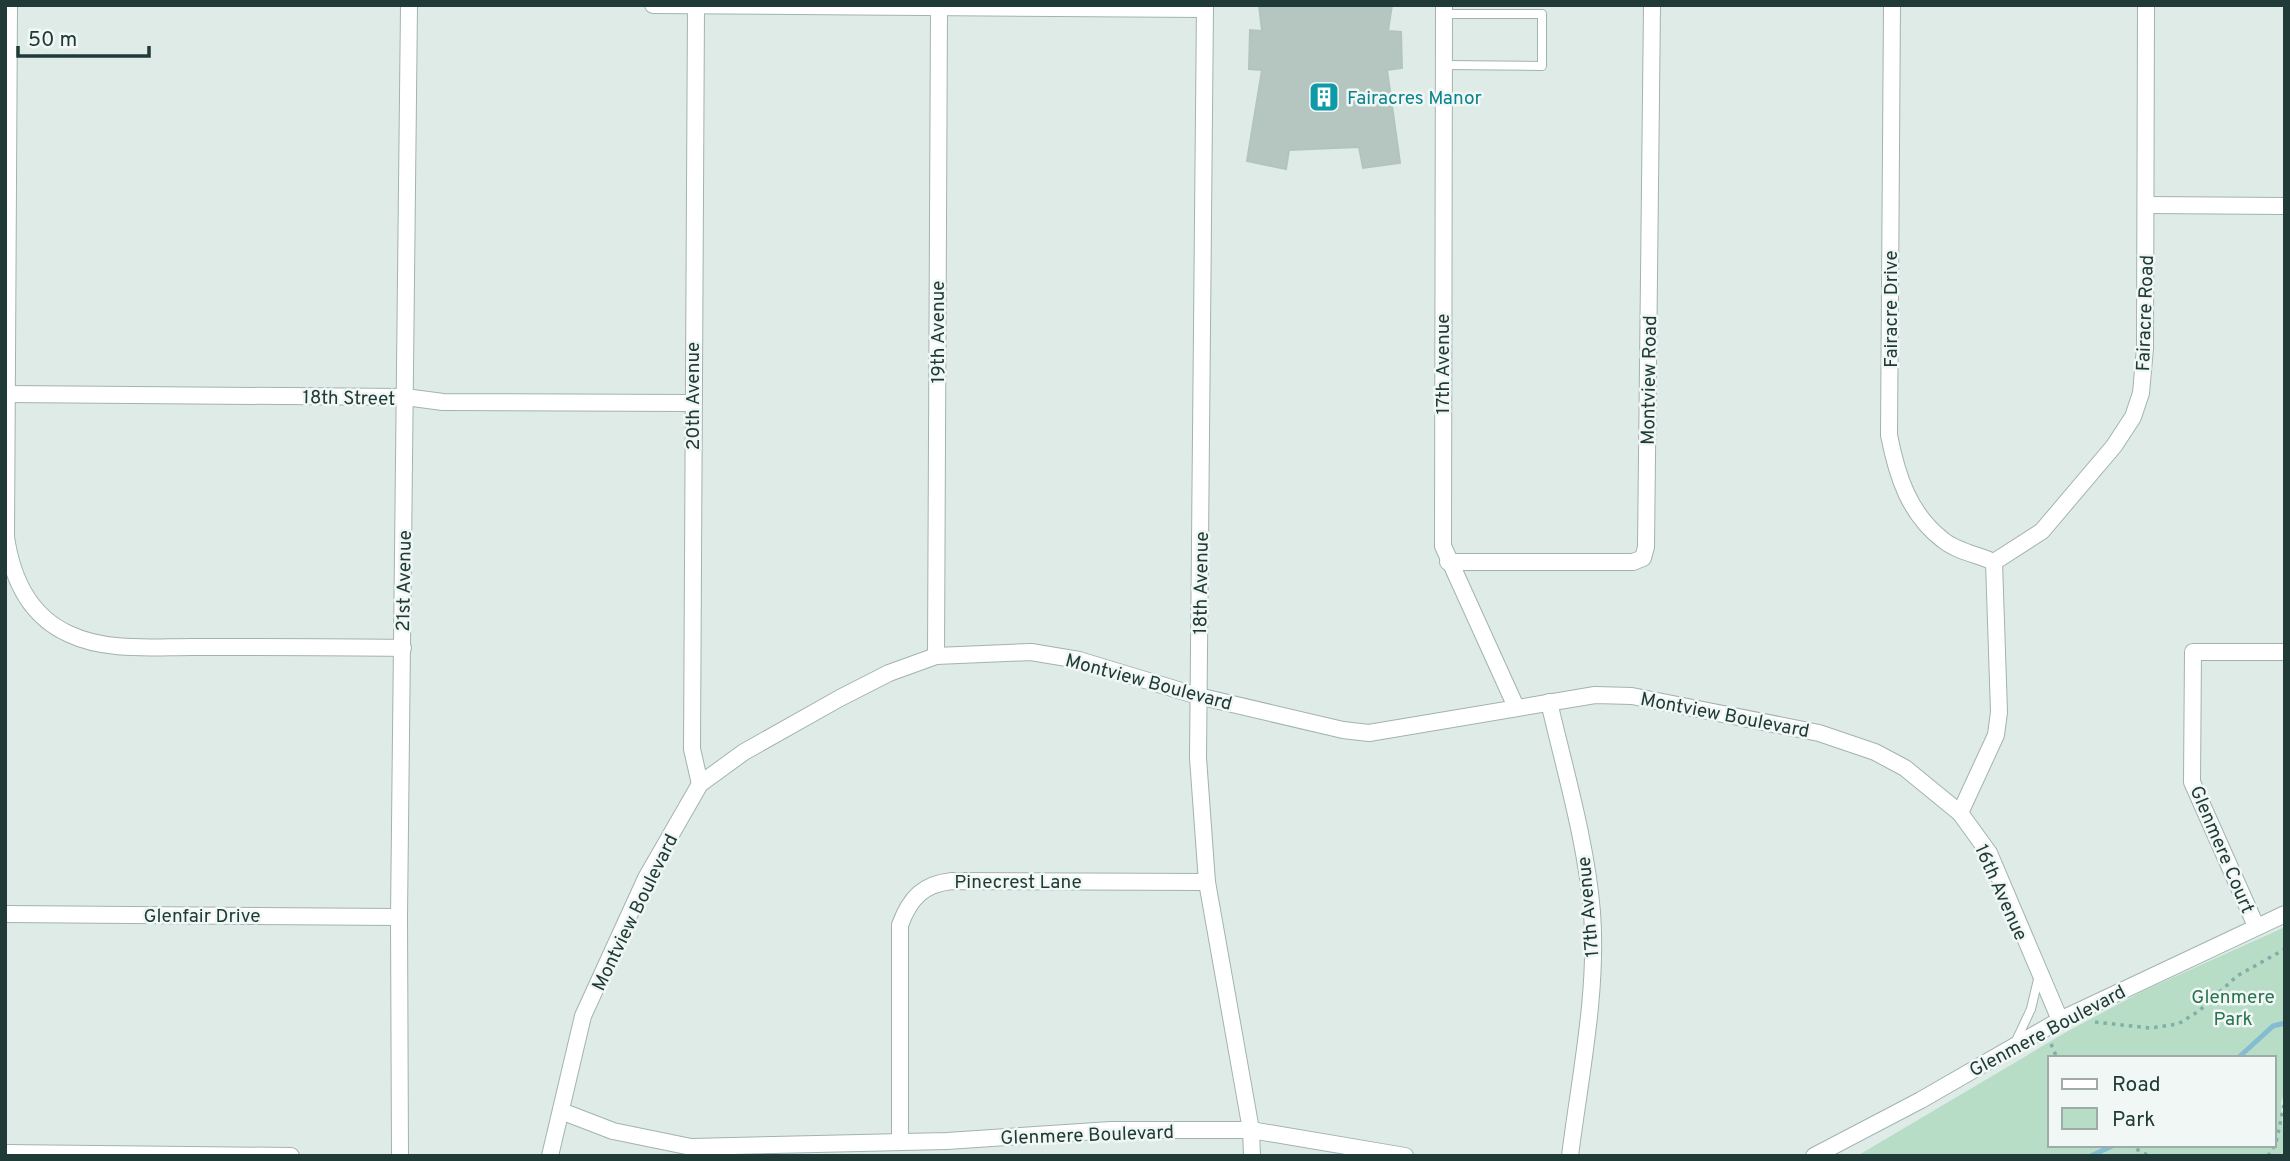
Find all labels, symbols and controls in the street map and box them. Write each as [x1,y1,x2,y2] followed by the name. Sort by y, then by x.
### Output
[18,14,149,58] scale bar
[28,27,77,54] text: 50 m
[1307,80,1341,114] building icon: Fairacres Manor
[1347,87,1483,111] place label: Fairacres Manor
[1880,250,1904,368] street label: Fairacre Drive
[2132,254,2160,372] street label: Fairacre Road
[927,280,951,384] street label: 19th Avenue
[1432,313,1456,415] street label: 17th Avenue
[1637,315,1663,445] street label: Montview Road
[682,342,706,450] street label: 20th Avenue
[302,386,395,412] street label: 18th Street
[392,530,418,632] street label: 21st Avenue
[1189,531,1215,635] street label: 18th Avenue
[1062,649,1234,717] street label: Montview Boulevard
[1638,688,1811,744] street label: Montview Boulevard
[2183,782,2259,917] street label: Glenmere Court
[587,830,684,995] street label: Montview Boulevard
[1968,841,2032,945] street label: 16th Avenue
[1573,855,1605,958] street label: 17th Avenue
[954,871,1082,895] street label: Pinecrest Lane
[143,905,261,929] street label: Glenfair Drive
[1966,980,2130,1083] street label: Glenmere Boulevard
[2191,986,2275,1032] park label: Glenmere Park
[2048,1056,2276,1147] legend
[2112,1072,2161,1099] text: Road
[2112,1107,2155,1134] text: Park
[1000,1121,1174,1151] street label: Glenmere Boulevard

